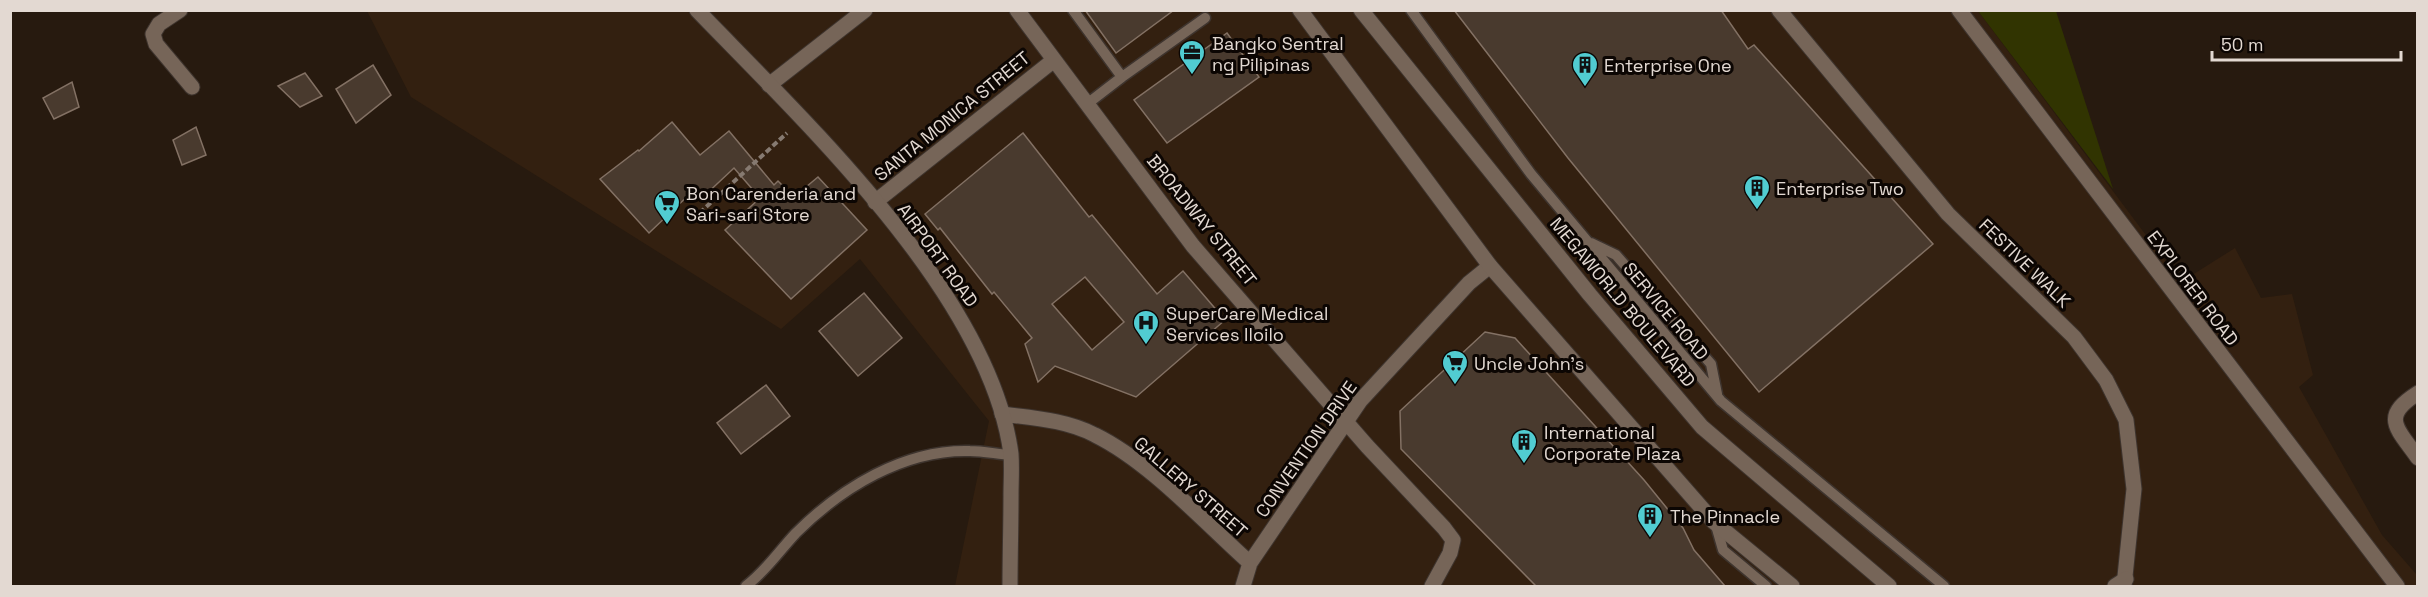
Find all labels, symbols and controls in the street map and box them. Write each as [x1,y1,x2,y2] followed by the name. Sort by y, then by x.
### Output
[2212,24,2401,62] scale bar
[1212,32,1344,76] place label: Bangko Sentral ng Pilipinas
[2221,33,2263,56] text: 50 m
[1177,38,1207,76] office icon: Bangko Sentral ng Pilipinas
[870,46,1035,186] street label: SANTA MONICA STREET
[1570,50,1600,88] building icon: Enterprise One
[1604,54,1732,77] place label: Enterprise One
[1142,150,1262,291] street label: BROADWAY STREET
[1742,173,1772,211] building icon: Enterprise Two
[1776,177,1904,200] place label: Enterprise Two
[686,182,856,226] place label: Bon Carenderia and Sari-sari Store
[652,188,682,226] supermarket icon: Bon Carenderia and Sari-sari Store
[893,199,983,311] street label: AIRPORT ROAD
[1545,212,1701,392] street label: MEGAWORLD BOULEVARD
[1974,214,2076,312] street label: FESTIVE WALK
[2142,226,2244,350] street label: EXPLORER ROAD
[1618,257,1714,365] street label: SERVICE ROAD
[1166,302,1329,346] place label: SuperCare Medical Services Iloilo
[1131,308,1161,346] hospital icon: SuperCare Medical Services Iloilo
[1440,348,1470,386] supermarket icon: Uncle John's
[1474,352,1584,375] place label: Uncle John's
[1250,376,1362,522] street label: CONVENTION DRIVE
[1544,421,1681,465] place label: International Corporate Plaza
[1509,427,1539,465] building icon: International Corporate Plaza
[1130,431,1253,543] street label: GALLERY STREET
[1635,501,1665,539] building icon: The Pinnacle
[1670,505,1780,528] place label: The Pinnacle

